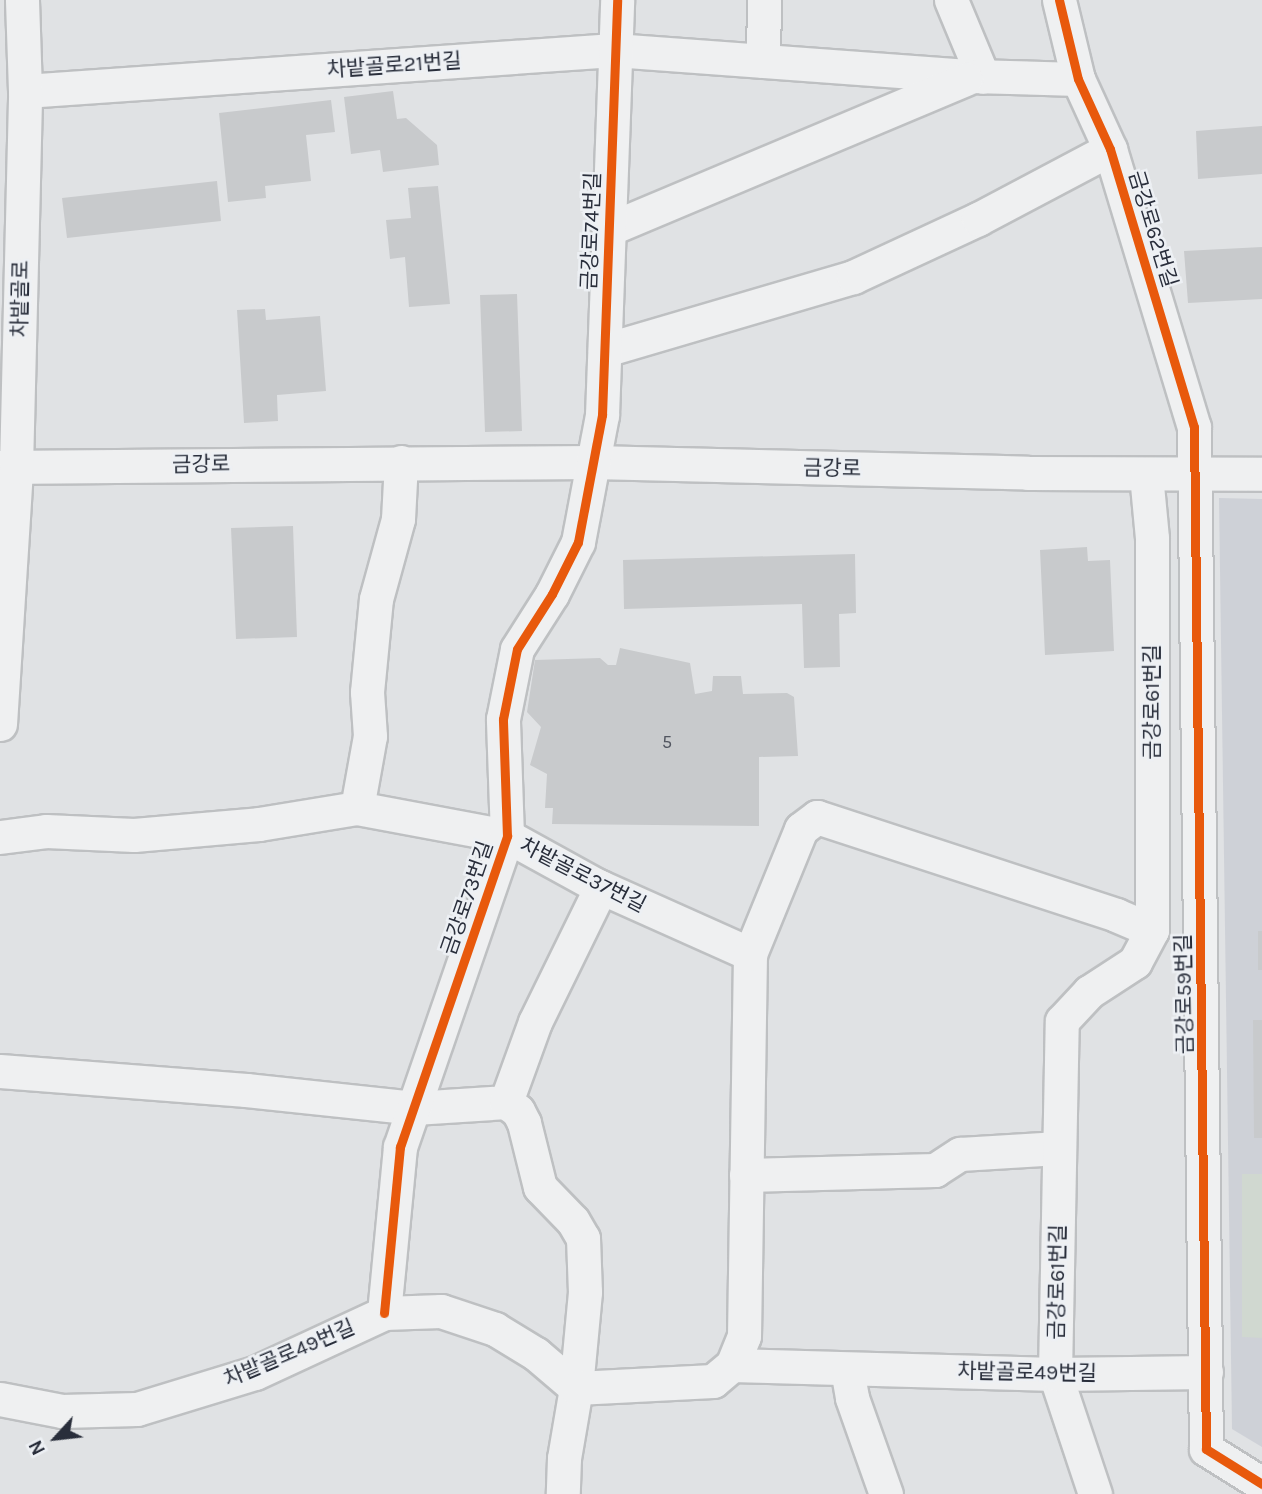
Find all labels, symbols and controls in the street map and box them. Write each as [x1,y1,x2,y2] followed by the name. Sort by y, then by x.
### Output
[326,48,462,82] street label: 차밭골로21번길
[1123,168,1183,290] street label: 금강로62번길
[576,172,606,290] street label: 금강로74번길
[7,260,33,338] street label: 차밭골로
[172,451,230,477] street label: 금강로
[803,455,861,481] street label: 금강로
[1139,644,1165,760] street label: 금강로61번길
[662,731,672,753] house number: 5
[516,832,650,918] street label: 차밭골로37번길
[436,838,498,958] street label: 금강로73번길
[1170,933,1198,1055] street label: 금강로59번길
[1043,1224,1071,1340] street label: 금강로61번길
[220,1314,358,1392] street label: 차밭골로49번길
[957,1358,1097,1386] street label: 차밭골로49번길
[21,1403,91,1473] north arrow
[24,1436,50,1459] text: N

